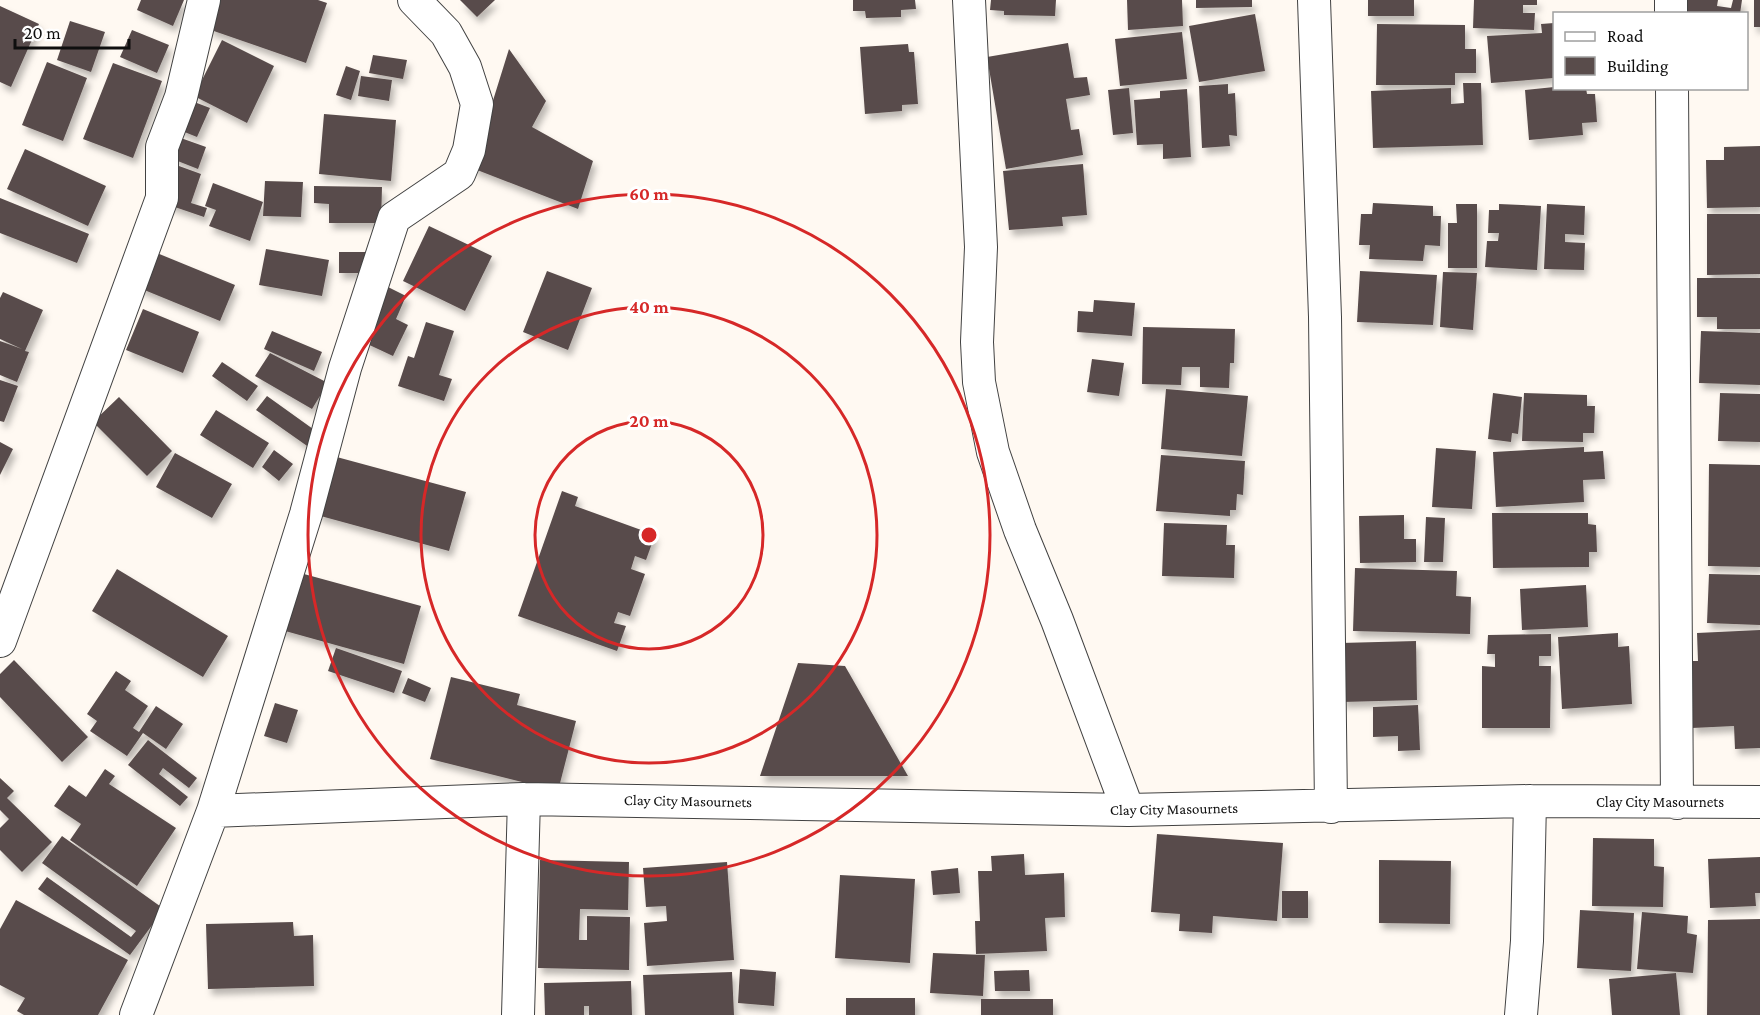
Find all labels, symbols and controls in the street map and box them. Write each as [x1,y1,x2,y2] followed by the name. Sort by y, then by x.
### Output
[15,12,129,50] scale bar
[1553,12,1748,90] legend
[24,23,61,43] text: 20 m
[1607,26,1644,46] text: Road
[1607,56,1669,76] text: Building
[629,184,669,204] text: 60 m
[629,297,669,317] text: 40 m
[630,411,669,431] text: 20 m
[639,525,659,545] centre of rings
[624,792,752,811] street label: Clay City Masournets
[1596,794,1724,811] street label: Clay City Masournets
[1110,800,1238,819] street label: Clay City Masournets

